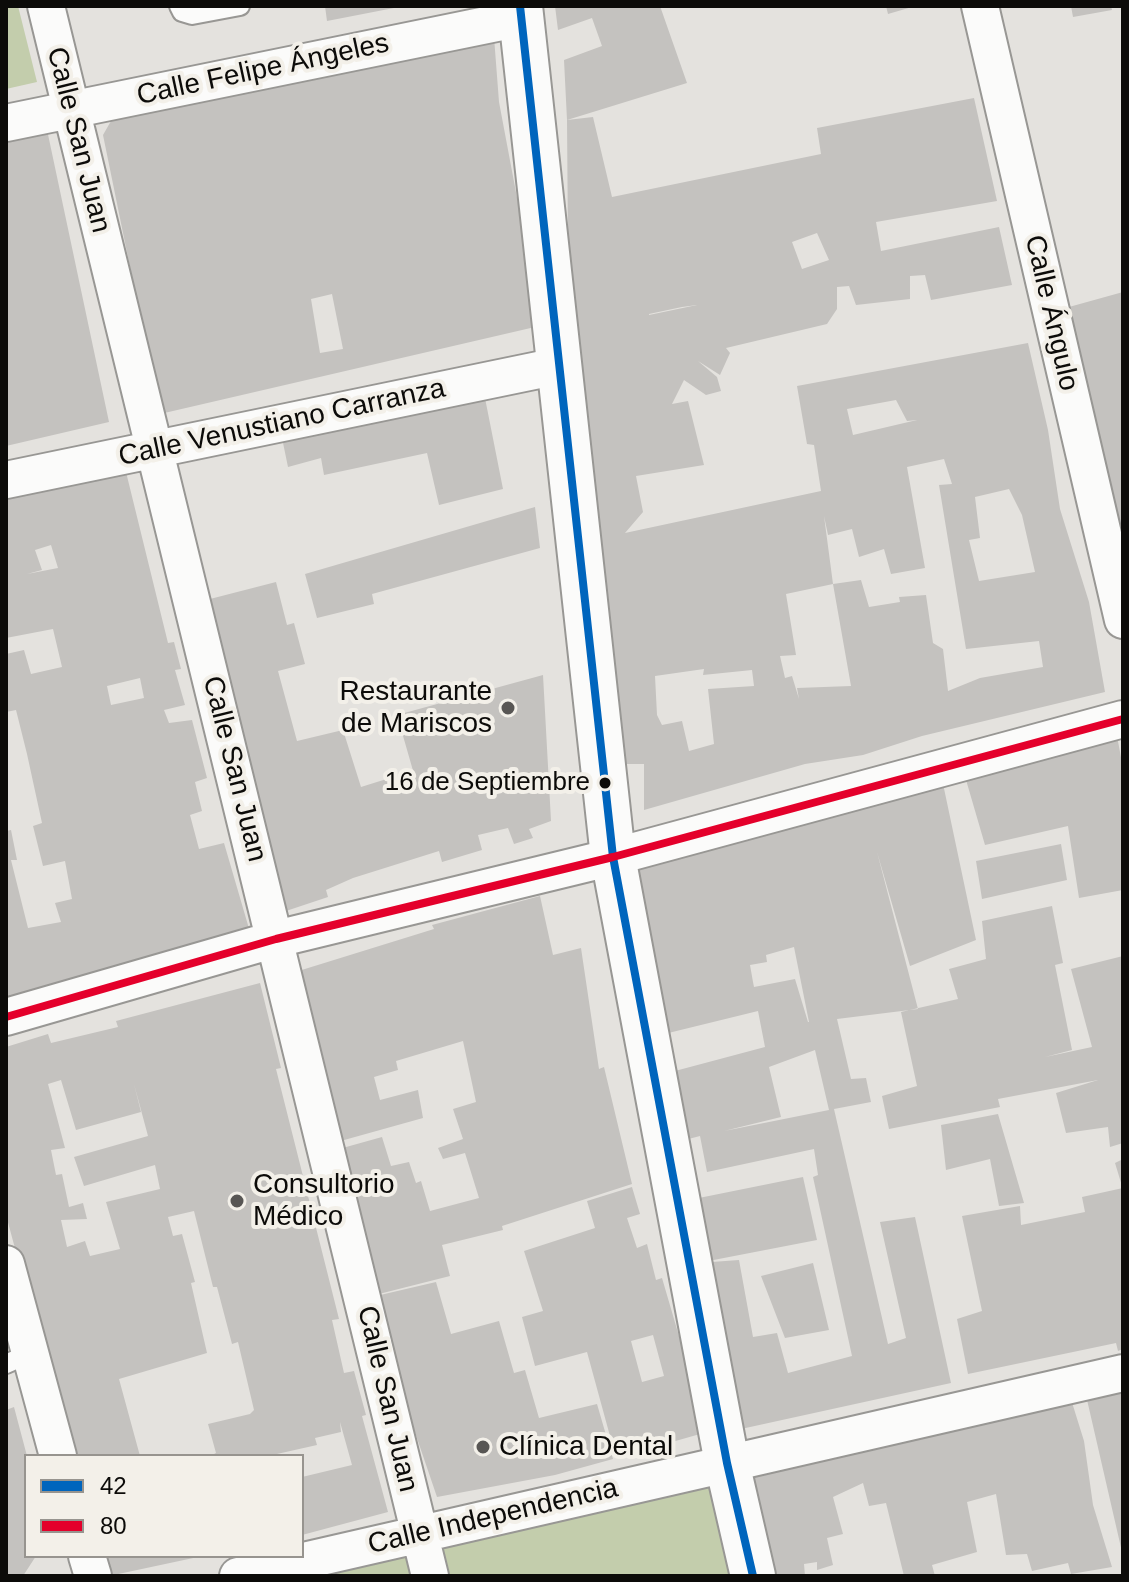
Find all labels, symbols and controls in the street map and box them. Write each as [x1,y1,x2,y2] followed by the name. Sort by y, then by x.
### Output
[134,27,392,113] street label: Calle Felipe Ángeles
[39,44,117,236] street label: Calle San Juan
[1017,232,1085,394] street label: Calle Ángulo
[116,372,448,474] street label: Calle Venustiano Carranza
[195,673,273,865] street label: Calle San Juan
[339,675,492,741] place label: Restaurante de Mariscos
[499,699,517,717] marker: Restaurante de Mariscos
[385,767,590,799] place label: 16 de Septiembre
[597,775,613,791] marker: 16 de Septiembre
[253,1168,395,1234] place label: Consultorio Médico
[228,1192,246,1210] marker: Consultorio Médico
[349,1303,425,1495] street label: Calle San Juan
[499,1430,673,1464] place label: Clínica Dental
[474,1438,492,1456] marker: Clínica Dental
[24,1454,304,1558] legend
[100,1472,127,1499] text: 42
[365,1472,621,1562] street label: Calle Independencia
[100,1512,127,1539] text: 80

